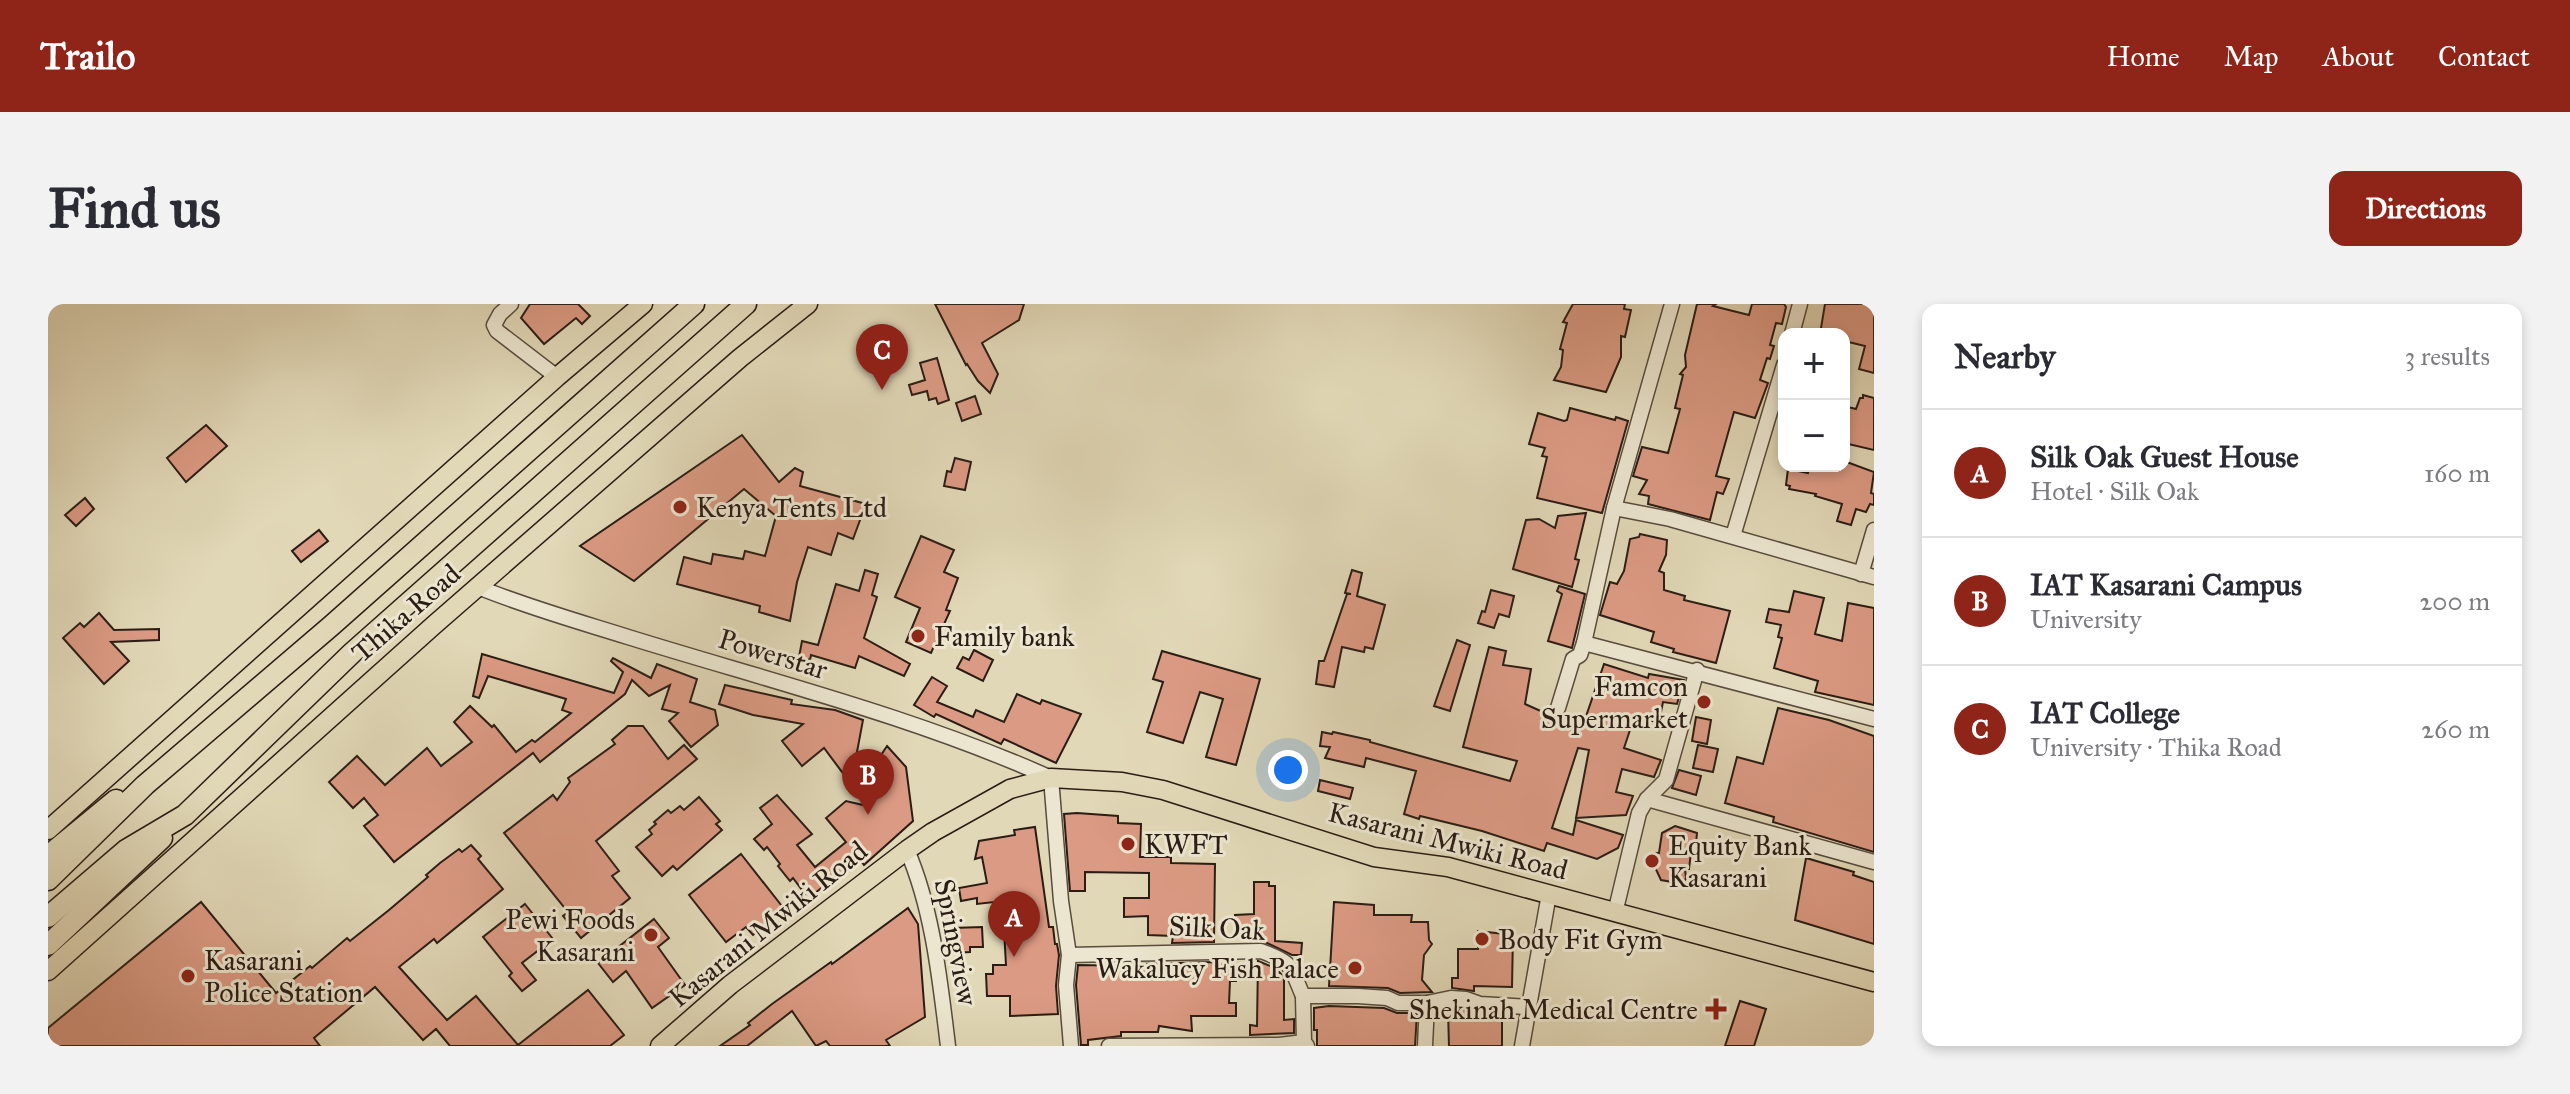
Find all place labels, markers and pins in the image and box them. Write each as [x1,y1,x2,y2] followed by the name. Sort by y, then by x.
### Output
[856,324,908,390] pin: C
[696,490,887,525] place label: Kenya Tents Ltd
[671,498,689,516] marker: Kenya Tents Ltd
[934,619,1075,654] place label: Family bank
[909,627,927,645] marker: Family bank
[1541,669,1688,736] place label: Famcon Supermarket
[1695,693,1713,711] marker: Famcon Supermarket
[842,749,894,815] pin: B
[1144,827,1228,862] place label: KWFT
[1668,828,1812,895] place label: Equity Bank Kasarani
[1119,835,1137,853] marker: KWFT
[1643,852,1661,870] marker: Equity Bank Kasarani
[988,891,1040,957] pin: A
[505,902,635,969] place label: Pewi Foods Kasarani
[1498,922,1663,957] place label: Body Fit Gym
[642,926,660,944] marker: Pewi Foods Kasarani
[1473,930,1491,948] marker: Body Fit Gym
[204,943,363,1010] place label: Kasarani Police Station
[1096,951,1339,986] place label: Wakalucy Fish Palace
[1346,959,1364,977] marker: Wakalucy Fish Palace
[179,967,197,985] marker: Kasarani Police Station
[1409,992,1698,1027] place label: Shekinah Medical Centre
[1705,998,1727,1020] marker: Shekinah Medical Centre

